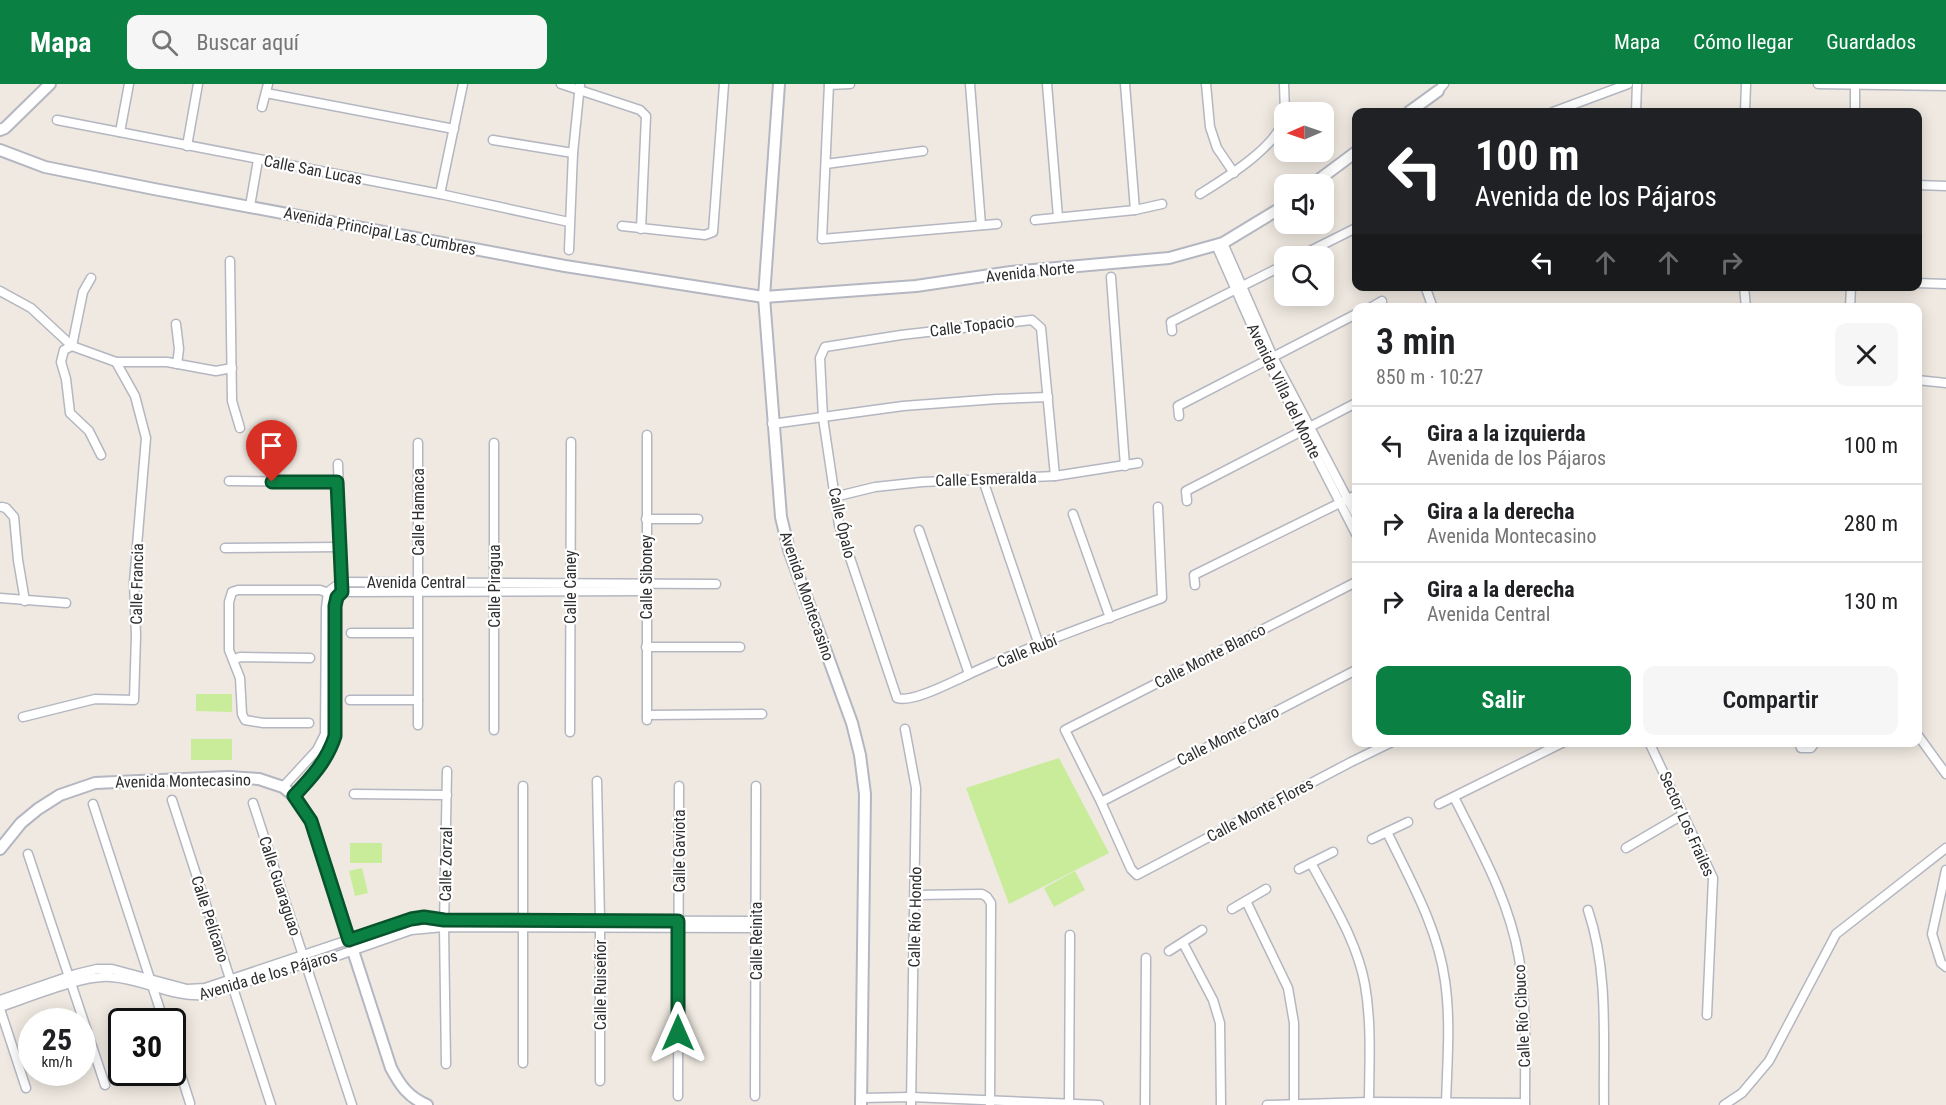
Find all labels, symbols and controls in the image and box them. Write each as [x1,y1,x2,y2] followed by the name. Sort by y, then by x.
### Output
[127,15,547,69] search box
[30,26,91,59] text: Mapa
[148,26,181,59] icon: search
[196,30,299,55] text: Buscar aquí
[1614,30,1660,54] text: Mapa
[1693,30,1793,54] text: Cómo llegar
[1826,30,1916,54] text: Guardados
[1274,102,1334,162] north arrow
[1274,102,1334,306] map controls
[1475,131,1580,180] text: 100 m
[1376,132,1454,210] icon: left
[262,151,364,189] street label: Calle San Lucas
[1274,174,1334,234] button: sound
[1475,181,1717,213] text: Avenida de los Pájaros
[282,203,478,259] street label: Avenida Principal Las Cumbres
[1274,246,1334,306] button: search
[1526,246,1559,279] icon: left
[1589,246,1622,279] icon: ahead
[1652,246,1685,279] icon: ahead
[1715,246,1748,279] icon: right
[985,258,1075,286] street label: Avenida Norte
[929,311,1015,341] street label: Calle Topacio
[1243,320,1325,462] street label: Avenida Villa del Monte
[1376,321,1456,363] text: 3 min
[1835,323,1898,386] button: close
[1376,365,1483,389] text: 850 m · 10:27
[246,420,297,482] pin
[1427,421,1586,446] text: Gira a la izquierda
[255,429,288,462] icon: arrive
[1376,429,1409,462] icon: left
[1844,433,1898,458] text: 100 m
[1427,446,1606,470] text: Avenida de los Pájaros
[409,468,428,556] street label: Calle Hamaca
[935,468,1037,490] street label: Calle Esmeralda
[825,485,860,560] street label: Calle Ópalo
[1427,499,1575,524] text: Gira a la derecha
[1376,507,1409,540] icon: right
[1844,511,1898,536] text: 280 m
[1427,524,1597,548] text: Avenida Montecasino
[776,529,838,663] street label: Avenida Montecasino
[637,534,656,619] street label: Calle Siboney
[127,543,147,625] street label: Calle Francia
[485,544,504,628] street label: Calle Piragua
[561,550,580,624] street label: Calle Caney
[367,573,465,592] street label: Avenida Central
[1427,577,1575,602] text: Gira a la derecha
[1376,585,1409,618] icon: right
[1844,589,1898,614] text: 130 m
[1427,602,1550,626] text: Avenida Central
[1151,620,1269,692] street label: Calle Monte Blanco
[994,630,1061,672] street label: Calle Rubí
[1376,666,1631,735] button: Salir
[1643,666,1898,735] button: Compartir
[1174,702,1282,770] street label: Calle Monte Claro
[1655,769,1719,879] street label: Sector Los Frailes
[115,770,251,792] street label: Avenida Montecasino
[1203,774,1317,846] street label: Calle Monte Flores
[670,809,689,893] street label: Calle Gaviota
[436,826,456,902] street label: Calle Zorzal
[255,834,305,938] street label: Calle Guaraguao
[905,866,925,968] street label: Calle Río Hondo
[187,873,233,965] street label: Calle Pelícano
[747,902,766,980] street label: Calle Reinita
[591,940,610,1030] street label: Calle Ruiseñor
[197,946,339,1004] street label: Avenida de los Pájaros
[1510,964,1534,1068] street label: Calle Río Cibuco
[646,1001,710,1065] position arrow
[108,1008,186,1086] speed limit sign: 30
[42,1022,72,1057] text: 25
[42,1053,72,1071] text: km/h

